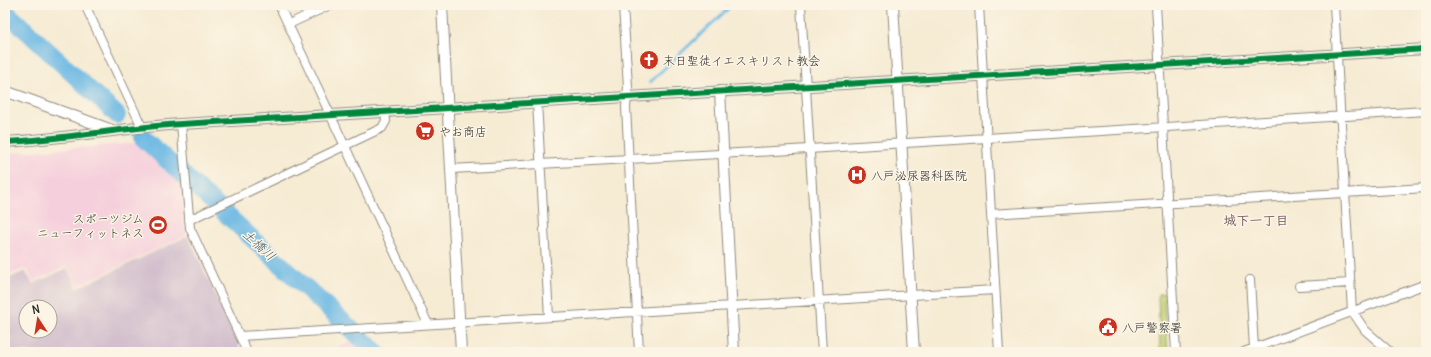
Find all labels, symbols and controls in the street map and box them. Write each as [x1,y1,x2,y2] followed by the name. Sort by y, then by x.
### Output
[638,49,660,71] church icon: 末日聖徒イエスキリスト教会
[663,53,820,68] place label: 末日聖徒イエスキリスト教会
[414,120,436,142] supermarket icon: やお商店
[439,124,487,139] place label: やお商店
[846,164,868,186] hospital icon: 八戸泌尿器科医院
[871,168,967,183] place label: 八戸泌尿器科医院
[37,211,144,240] place label: スポーツジム ニューフィットネス
[1223,212,1289,229] district label: 城下一丁目
[147,214,169,236] sports icon: スポーツジム ニューフィットネス
[239,226,279,264] water label: 土橋川
[18,299,58,339] north arrow
[31,302,41,317] text: N
[1097,316,1119,338] public building icon: 八戸警察署
[1122,320,1182,335] place label: 八戸警察署

